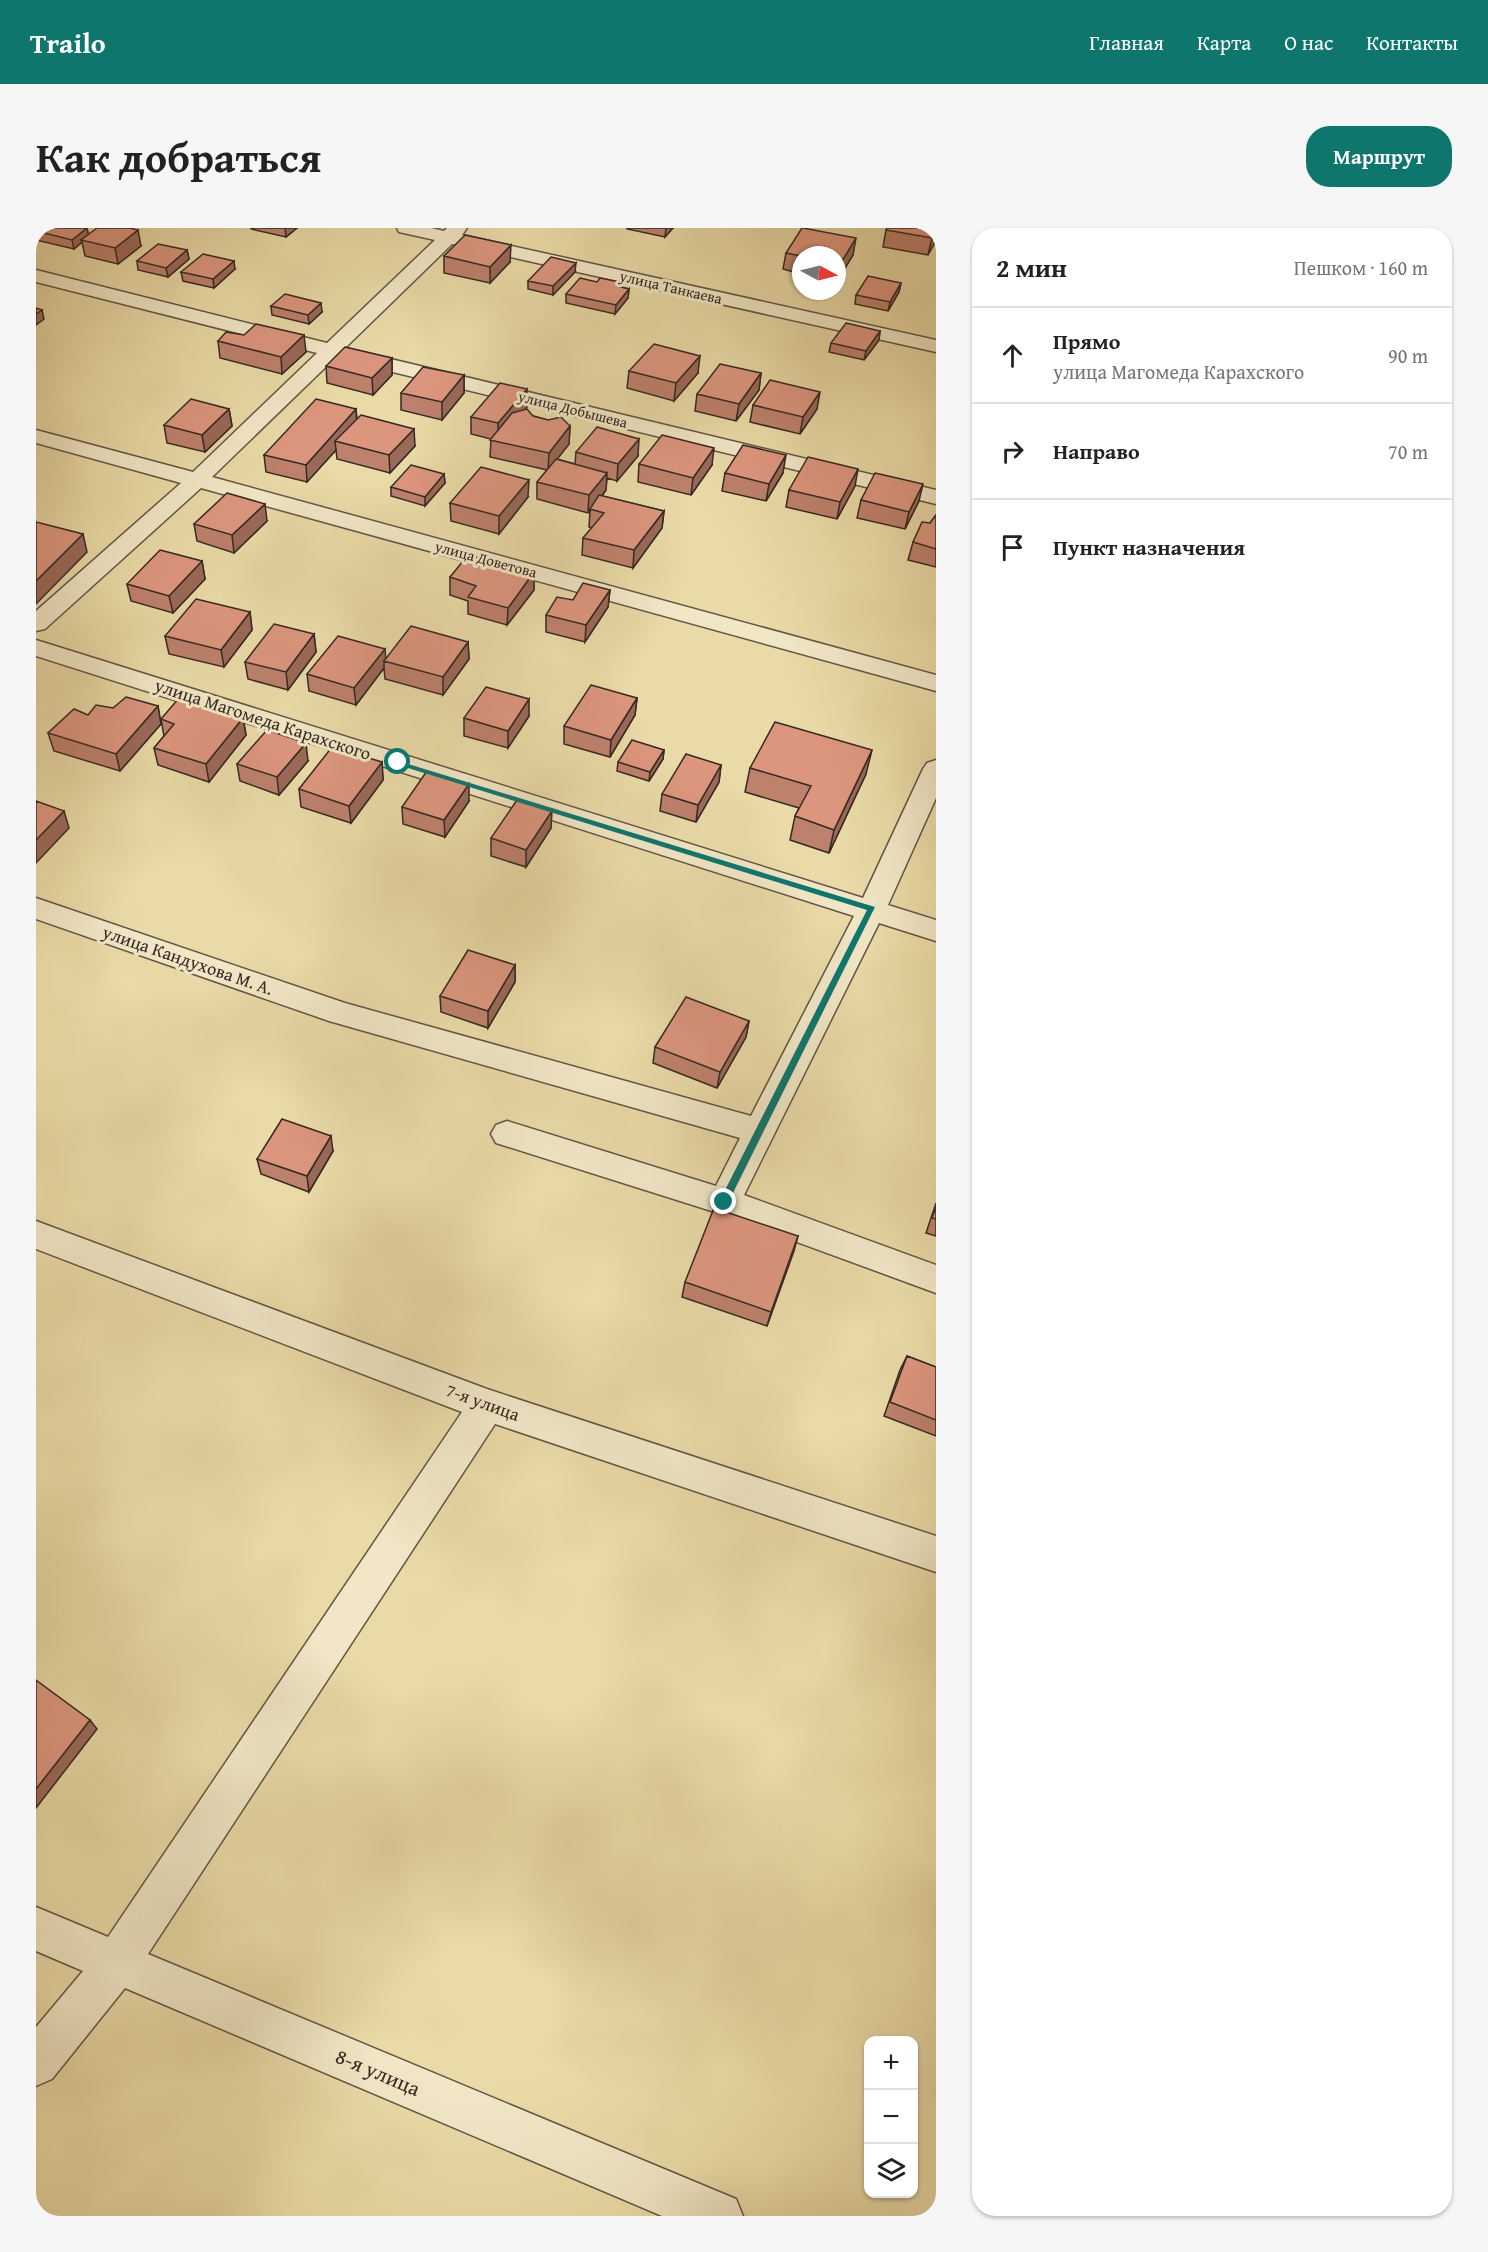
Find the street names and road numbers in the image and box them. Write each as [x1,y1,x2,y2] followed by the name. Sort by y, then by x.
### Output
[617,265,725,309] street label: улица Танкаева
[515,385,631,433] street label: улица Добышева
[432,535,540,583] street label: улица Доветова
[150,671,375,767] street label: улица Магомеда Карахского
[98,918,277,1002] street label: улица Кандухова М. А.
[442,1376,524,1428] street label: 7-я улица
[331,2040,425,2104] street label: 8-я улица

